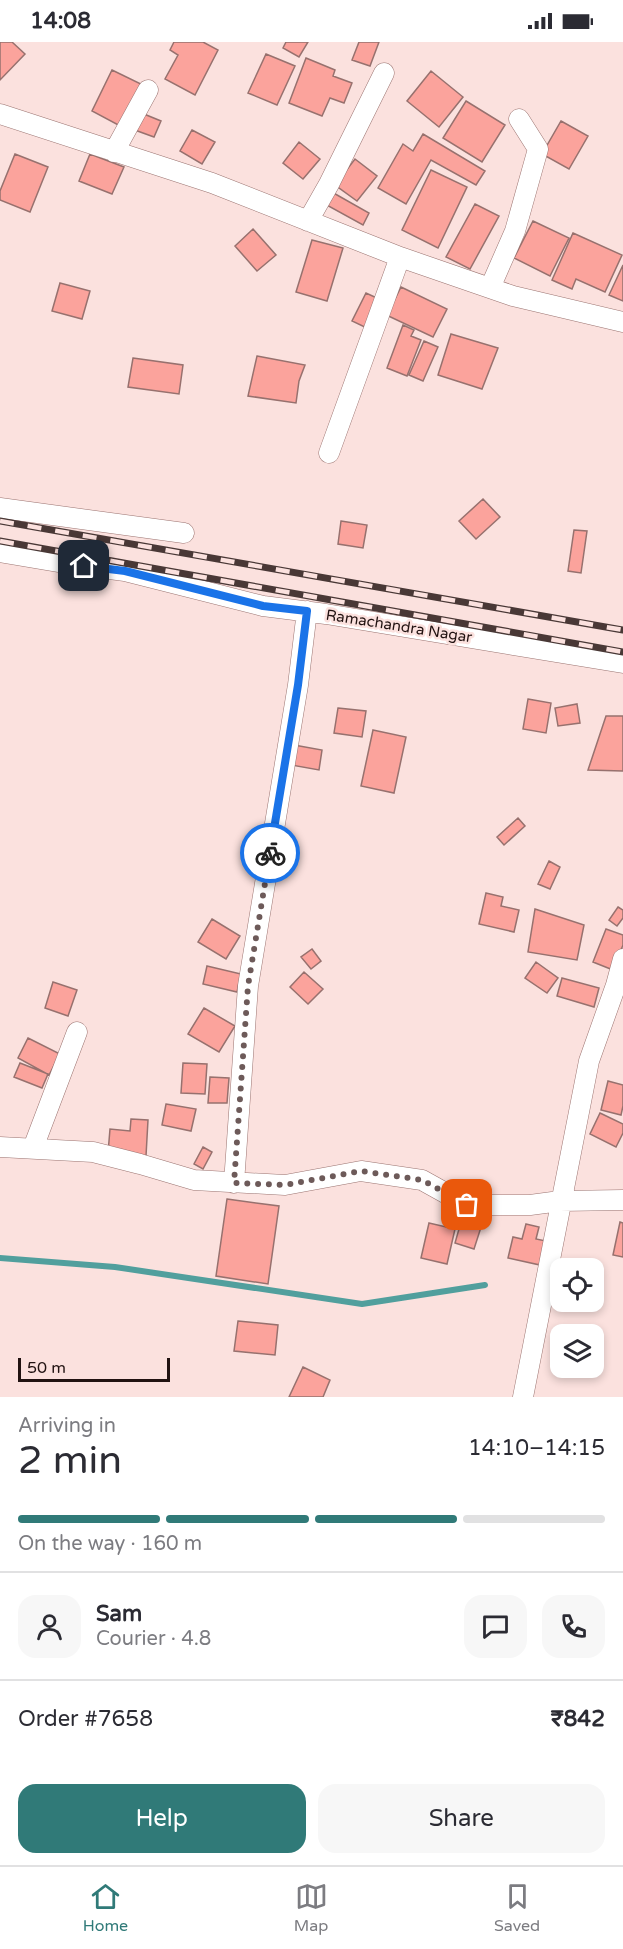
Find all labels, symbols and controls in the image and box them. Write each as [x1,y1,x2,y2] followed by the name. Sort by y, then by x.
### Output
[30,8,91,34] text: 14:08
[58,540,109,591] pin
[67,549,100,582] icon: home
[325,606,474,646] street label: Ramachandra Nagar
[240,823,300,883] courier
[254,837,287,870] icon: bike
[441,1179,492,1230] pin
[450,1188,483,1221] icon: bag
[550,1258,604,1378] map controls
[550,1258,604,1312] button: locate
[550,1324,604,1378] button: layers
[18,1355,170,1382] scale bar
[27,1358,66,1378] text: 50 m
[18,1414,116,1438] text: Arriving in
[468,1435,605,1461] text: 14:10–14:15
[18,1437,122,1484] text: 2 min
[18,1532,202,1556] text: On the way · 160 m
[18,1595,81,1658] button: person
[464,1595,527,1658] button: chat
[542,1595,605,1658] button: phone
[96,1601,142,1627] text: Sam
[96,1627,211,1651] text: Courier · 4.8
[18,1706,153,1732] text: Order #7658
[551,1706,605,1732] text: ₹842
[18,1784,306,1853] button: Help
[318,1784,605,1853] button: Share
[83,1880,128,1936] tab: Home
[294,1880,328,1936] tab: Map
[494,1880,540,1936] tab: Saved

